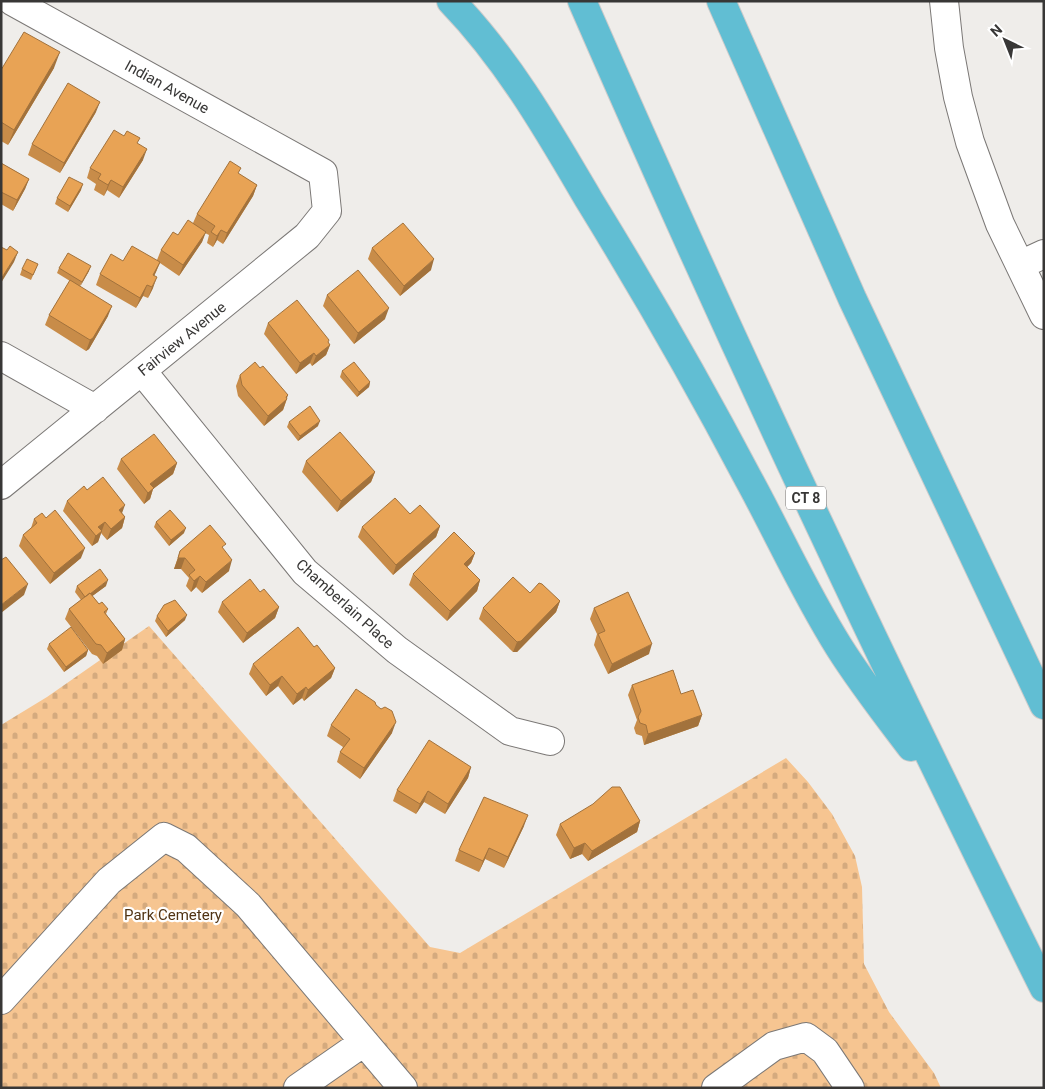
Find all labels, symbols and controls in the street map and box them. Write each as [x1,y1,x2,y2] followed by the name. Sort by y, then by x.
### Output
[980,15,1030,65] north arrow
[987,21,1005,40] text: N
[122,56,212,118] street label: Indian Avenue
[134,298,230,380] street label: Fairview Avenue
[786,486,826,509] road number: CT 8
[292,555,398,653] street label: Chamberlain Place
[124,906,222,924] park label: Park Cemetery

